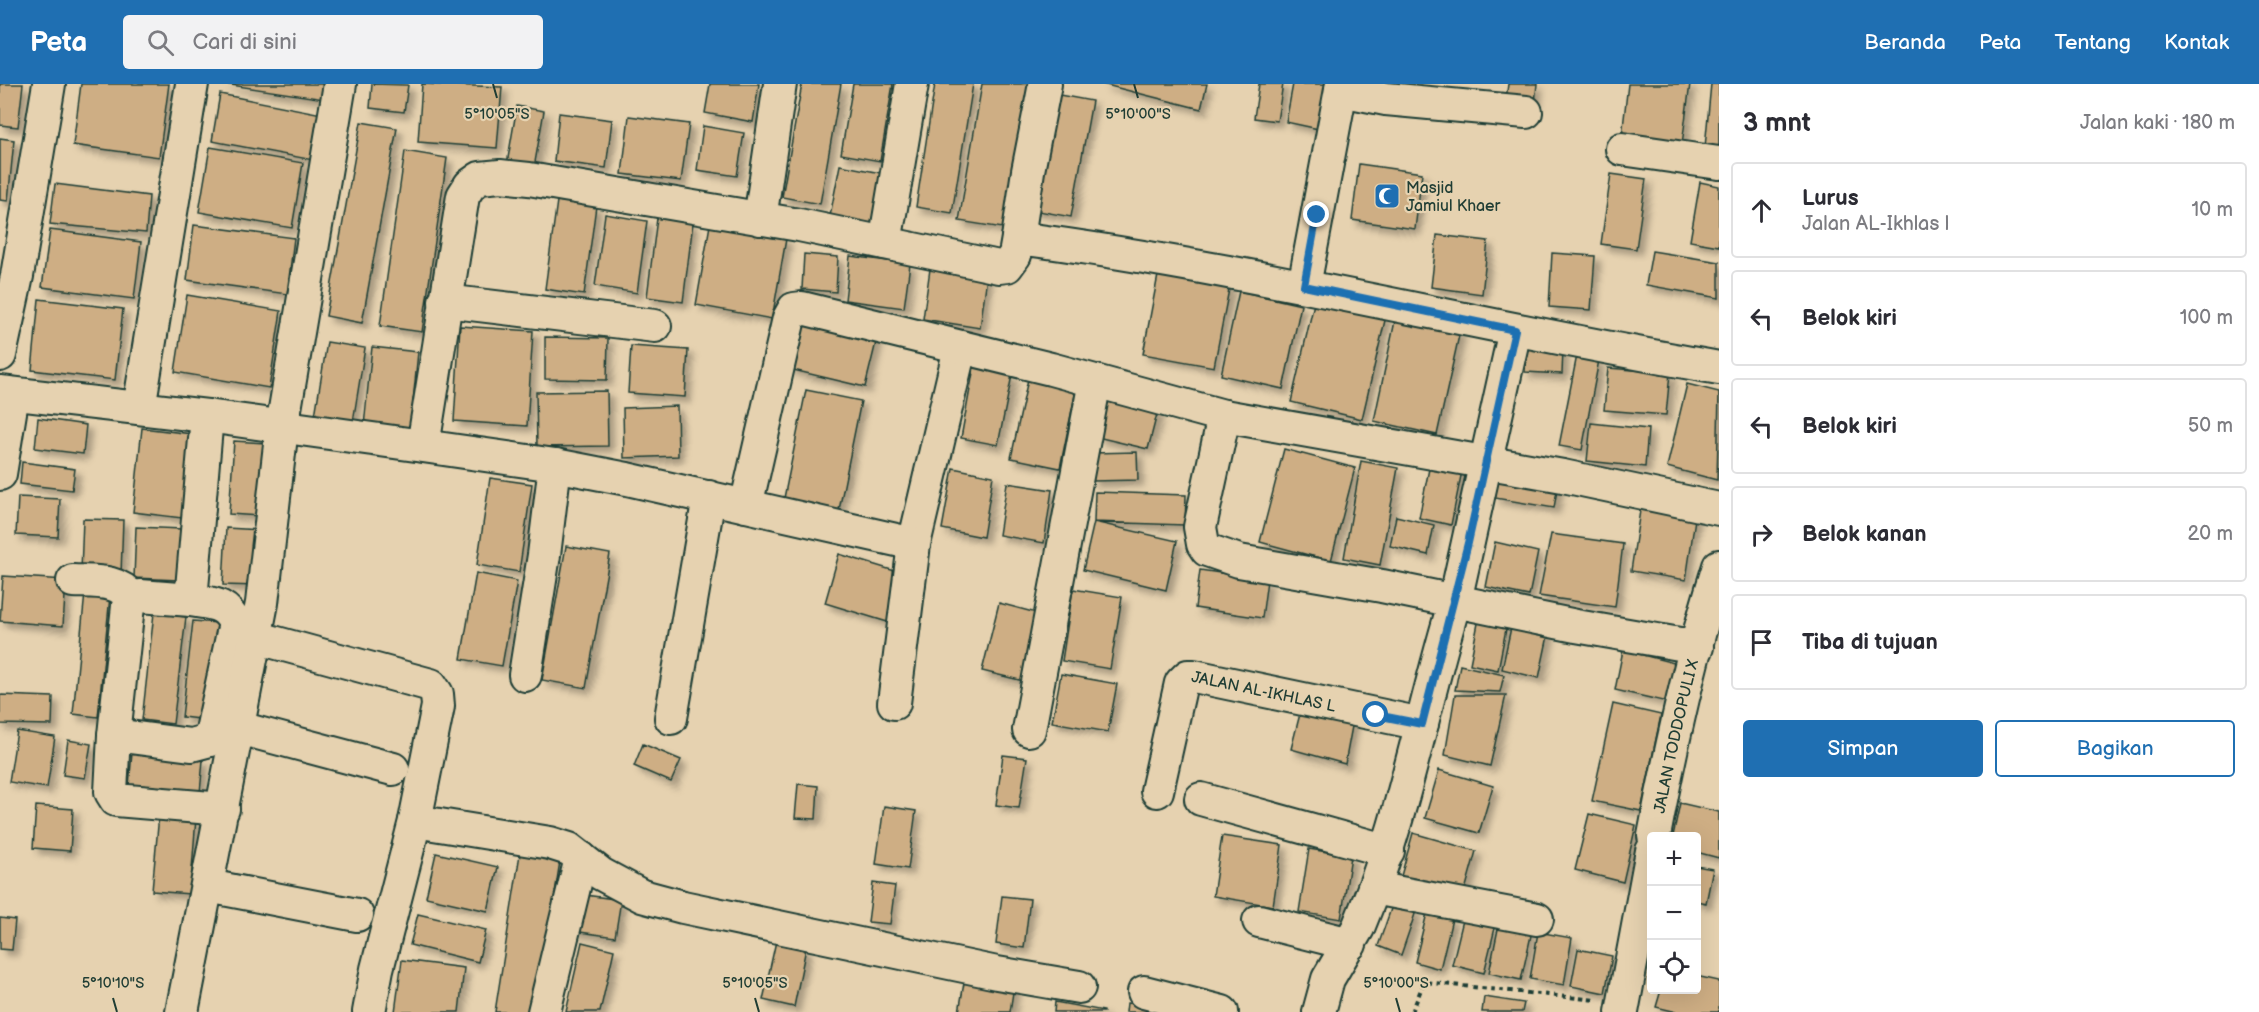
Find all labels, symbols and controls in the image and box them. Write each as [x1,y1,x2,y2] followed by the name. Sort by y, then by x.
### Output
[123,15,543,69] search box
[30,26,87,59] text: Peta
[144,26,177,59] icon: search
[192,29,297,56] text: Cari di sini
[1864,30,1946,55] text: Beranda
[1979,30,2022,55] text: Peta
[2055,30,2131,55] text: Tentang
[2164,30,2229,55] text: Kontak
[464,105,530,124] text: 5°10'05"S
[1105,105,1171,124] text: 5°10'00"S
[1743,108,1811,139] text: 3 mnt
[2080,111,2235,135] text: Jalan kaki · 180 m
[1406,179,1501,216] place label: Masjid Jamiul Khaer
[1372,181,1402,211] mosque icon: Masjid Jamiul Khaer
[1802,185,1858,212] text: Lurus
[1745,194,1778,227] icon: ahead
[2192,198,2233,222] text: 10 m
[1303,201,1329,227] route end
[1802,212,1949,236] text: Jalan AL-Ikhlas l
[1745,302,1778,335] icon: left
[1802,305,1897,332] text: Belok kiri
[2180,306,2233,330] text: 100 m
[1745,410,1778,443] icon: left
[1802,413,1897,440] text: Belok kiri
[2188,414,2233,438] text: 50 m
[1745,518,1778,551] icon: right
[1802,521,1927,548] text: Belok kanan
[2188,522,2233,546] text: 20 m
[1745,626,1778,659] icon: arrive
[1802,629,1938,656] text: Tiba di tujuan
[1651,657,1703,815] street label: JALAN TODDOPULI X
[1190,668,1338,717] street label: JALAN AL-IKHLAS L
[1362,701,1388,727] route start
[1743,720,1983,777] button: Simpan
[1995,720,2235,777] button: Bagikan
[1647,832,1701,994] map controls
[1647,832,1701,886] button: +
[1647,886,1701,940] button: −
[1647,940,1701,994] button: locate
[82,974,144,993] text: 5°10'10"S
[722,974,788,993] text: 5°10'05"S
[1363,974,1429,993] text: 5°10'00"S

